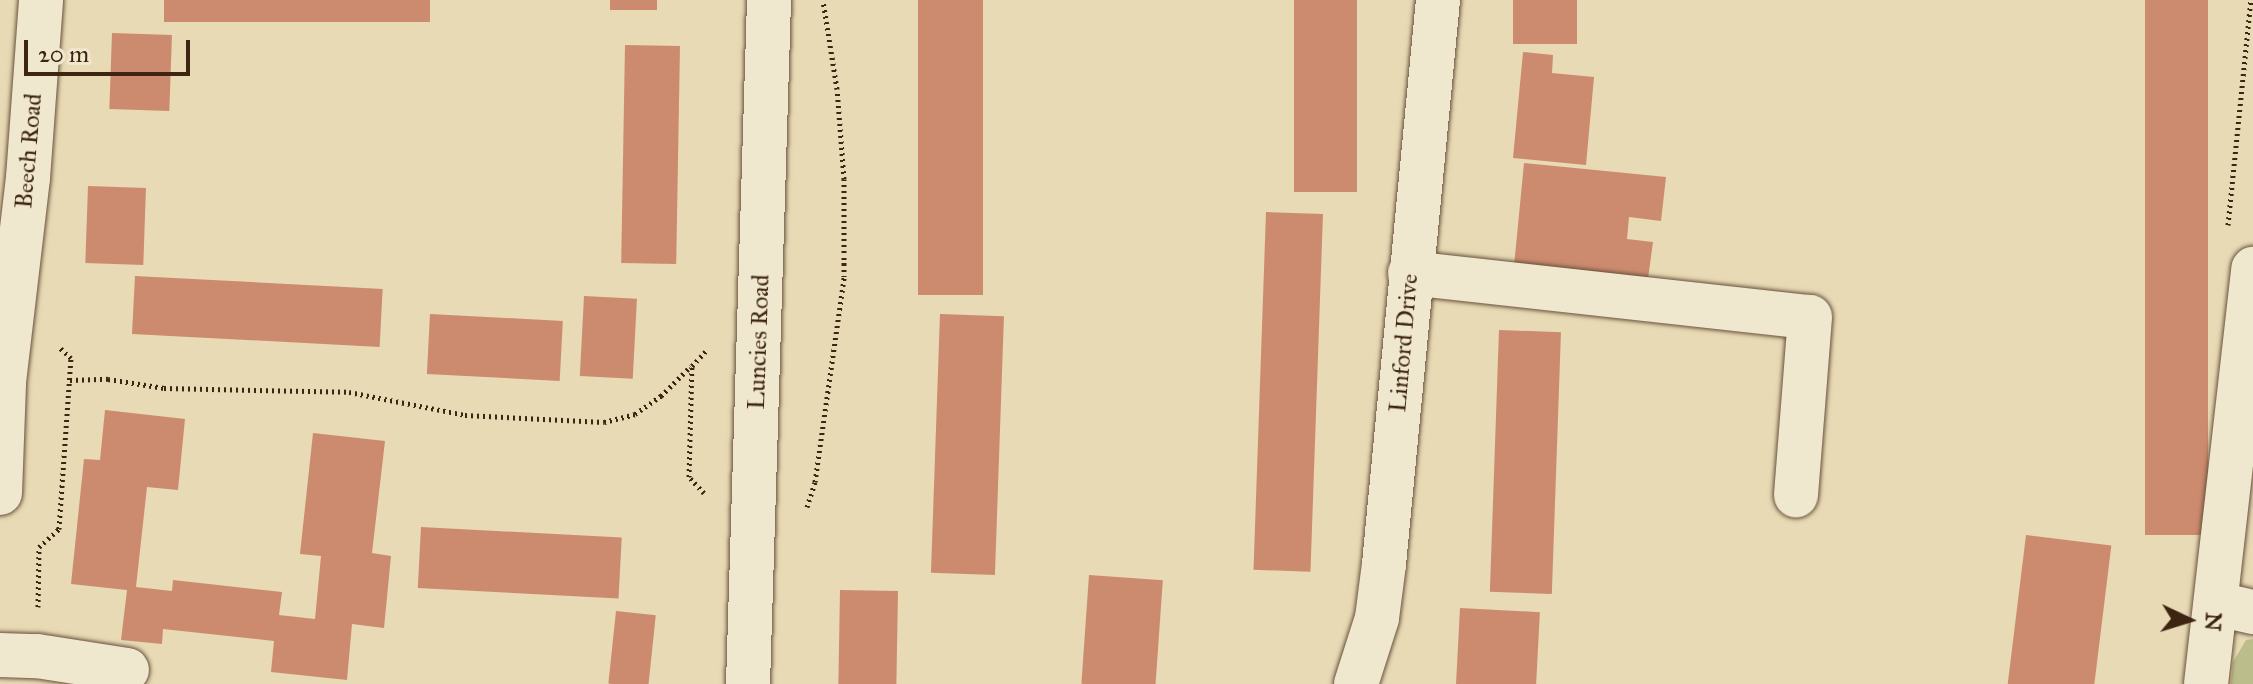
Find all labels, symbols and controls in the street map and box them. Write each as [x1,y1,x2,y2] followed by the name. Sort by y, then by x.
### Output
[28,24,194,74] scale bar
[38,39,89,69] text: 20 m
[10,92,48,210] street label: Beech Road
[1384,273,1424,413] street label: Linford Drive
[742,274,776,410] street label: Luncies Road
[2149,580,2229,660] north arrow
[2199,611,2228,632] text: N

